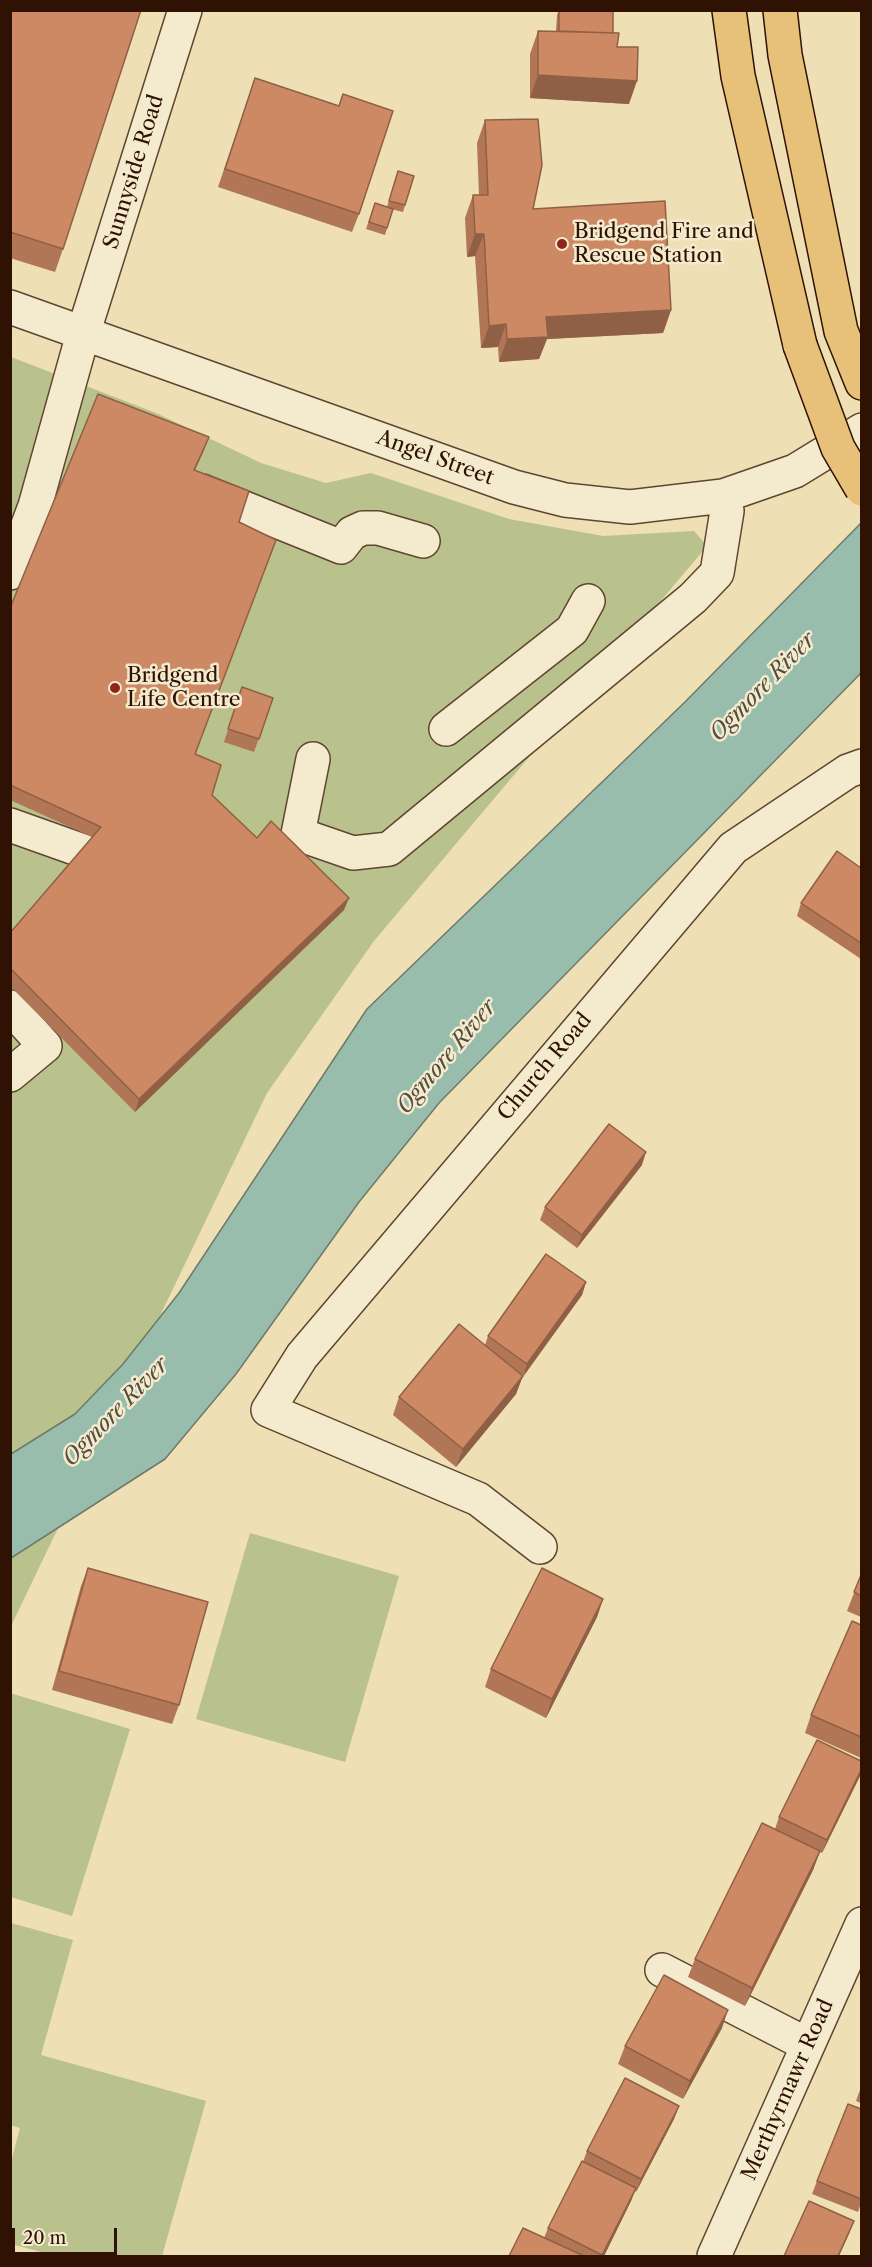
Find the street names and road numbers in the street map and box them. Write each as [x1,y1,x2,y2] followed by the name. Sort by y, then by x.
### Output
[99,92,169,252] street label: Sunnyside Road
[373,425,497,491] street label: Angel Street
[493,1008,597,1126] street label: Church Road
[737,1995,839,2185] street label: Merthyrmawr Road

